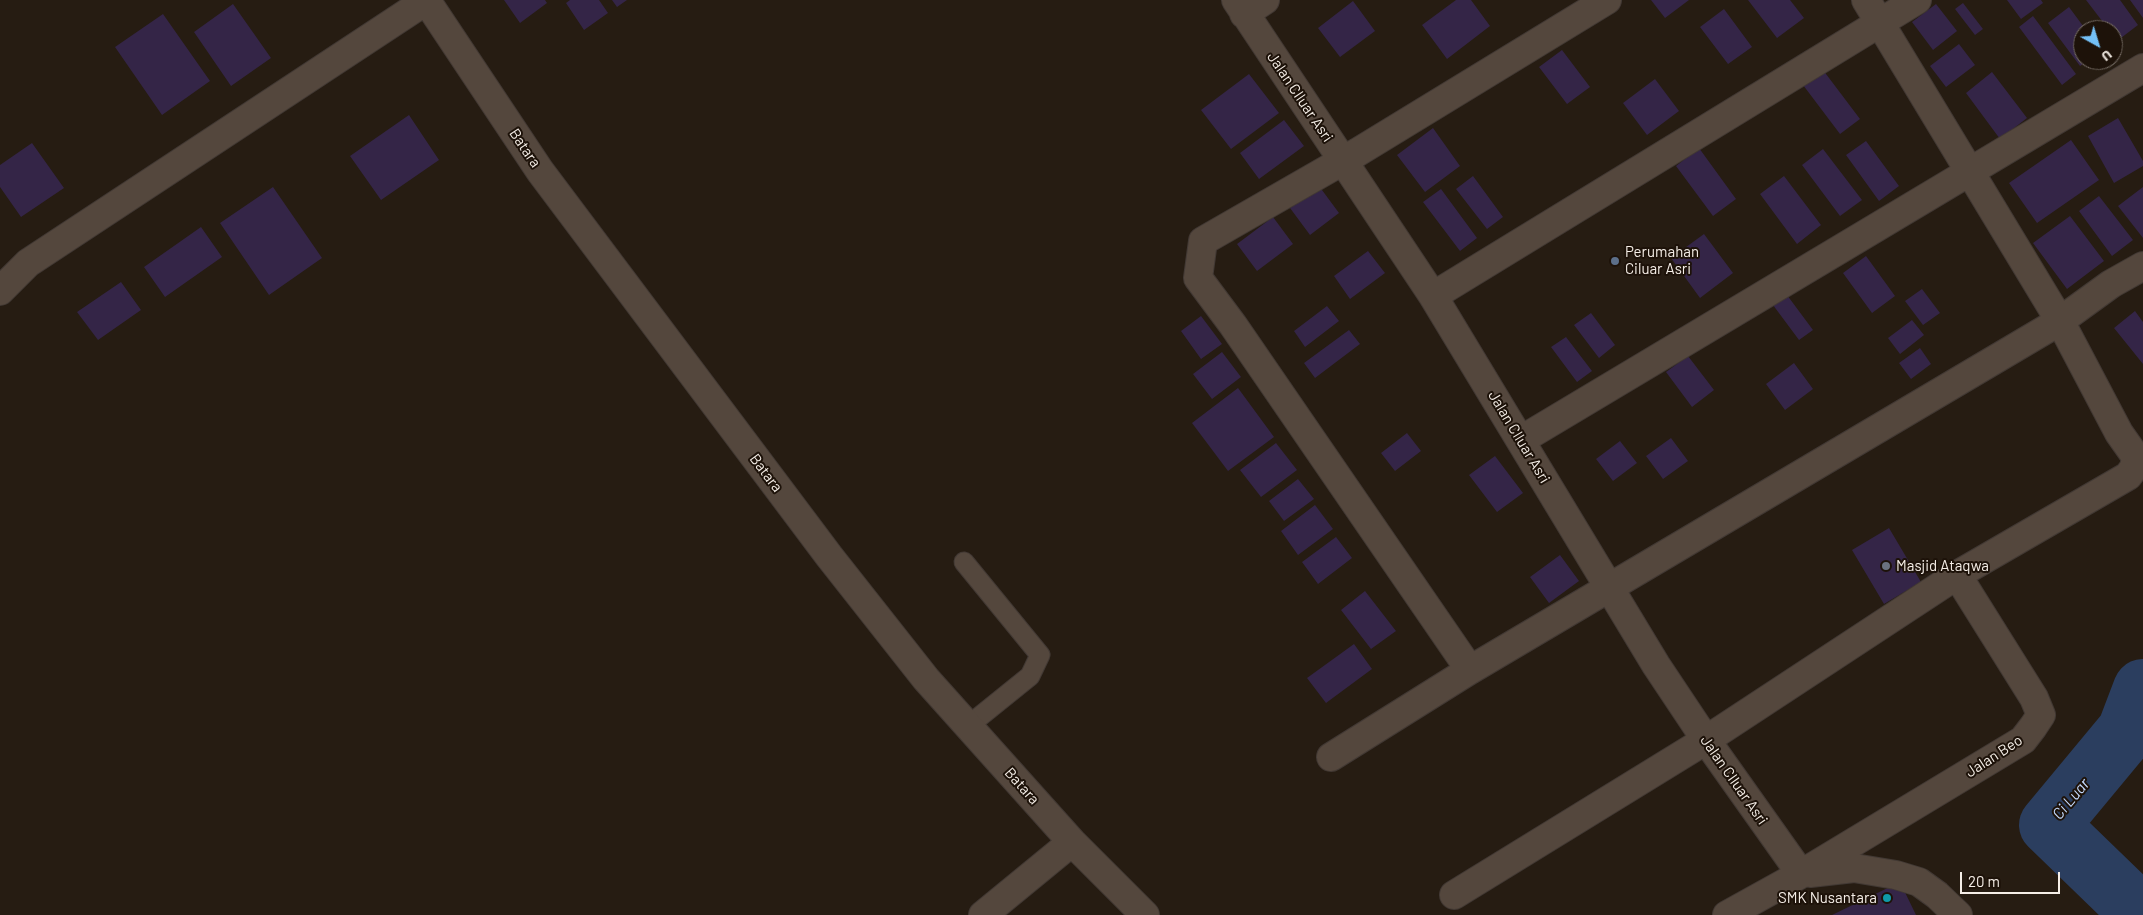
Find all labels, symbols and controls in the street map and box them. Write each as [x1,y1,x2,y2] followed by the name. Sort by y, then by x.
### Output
[2073,20,2123,70] north arrow
[2098,47,2116,66] text: U
[1263,49,1337,145] street label: Jalan CIluar Asri
[505,125,545,171] street label: Batara
[1625,243,1699,278] place label: Perumahan Ciluar Asri
[1609,255,1621,267] marker: Perumahan Ciluar Asri
[1484,387,1554,487] street label: Jalan CIluar Asri
[746,450,786,496] street label: Batara
[1896,557,1989,575] place label: Masjid Ataqwa
[1880,560,1892,572] marker: Masjid Ataqwa
[1962,731,2026,781] street label: Jalan Beo
[1697,732,1771,828] street label: Jalan CIluar Asri
[1001,764,1043,808] street label: Batara
[2048,775,2094,823] water label: Ci Luar
[1963,862,2063,894] scale bar
[1968,872,2000,890] text: 20 m
[1778,889,1877,907] place label: SMK Nusantara
[1881,892,1893,904] marker: SMK Nusantara

